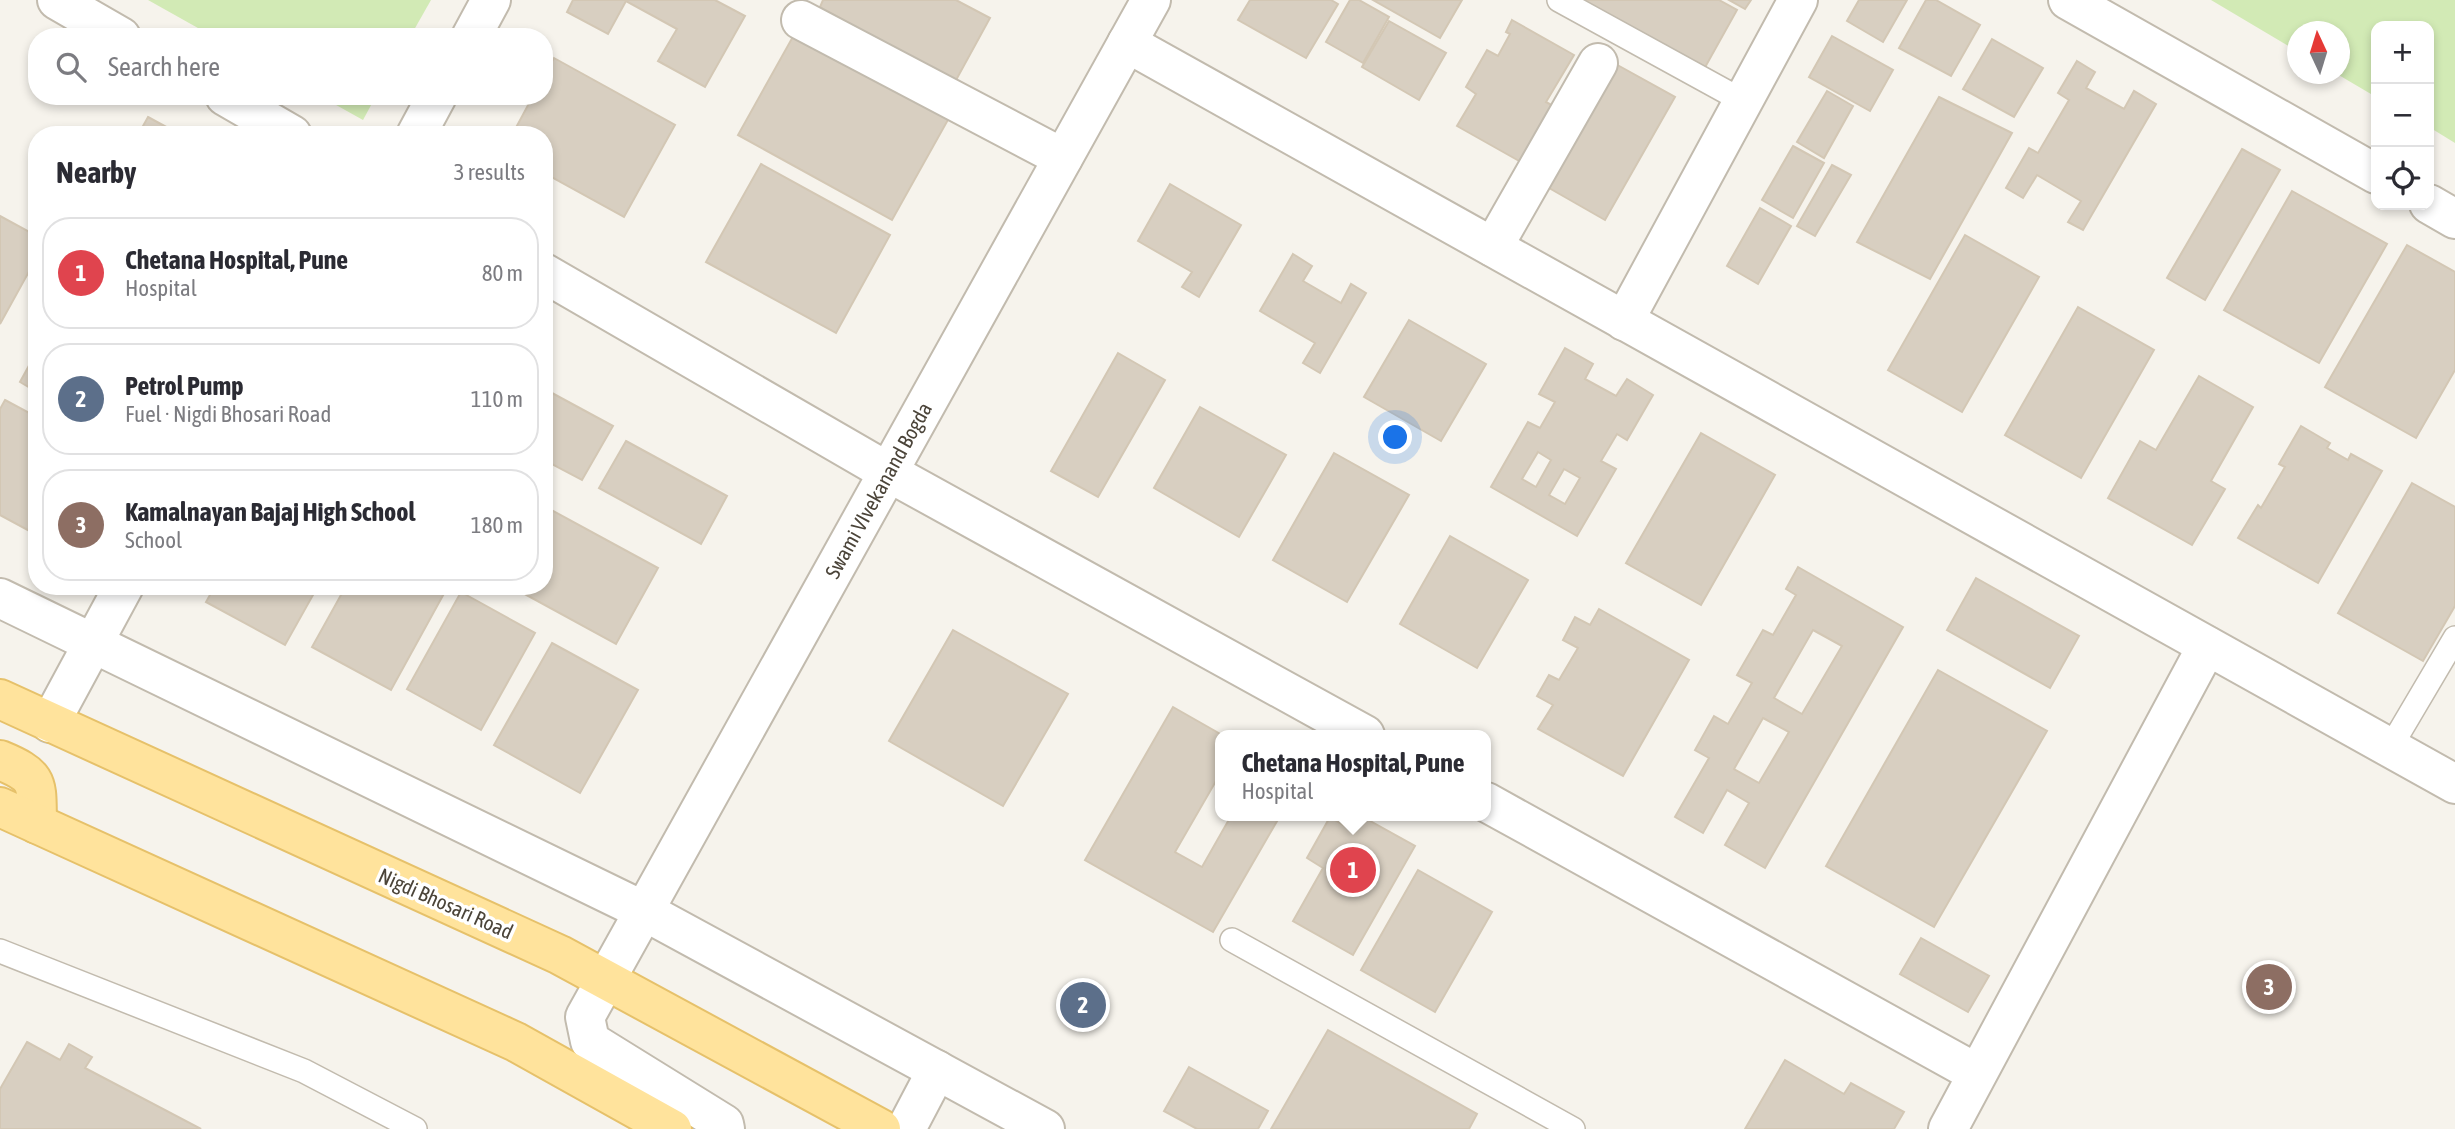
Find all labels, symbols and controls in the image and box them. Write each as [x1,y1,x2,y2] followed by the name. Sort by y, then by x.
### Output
[2287,21,2350,84] north arrow
[2371,21,2434,210] map controls
[2371,21,2434,84] button: +
[28,28,553,105] search box
[52,48,90,86] icon: search
[108,52,220,82] text: Search here
[2371,84,2434,147] button: −
[2371,147,2434,210] button: locate
[56,155,136,189] text: Nearby
[454,159,525,185] text: 3 results
[125,245,348,275] text: Chetana Hospital, Pune
[76,260,86,286] text: 1
[482,260,523,286] text: 80 m
[125,275,197,301] text: Hospital
[125,371,243,401] text: Petrol Pump
[76,386,86,412] text: 2
[471,386,523,412] text: 110 m
[820,398,936,582] street label: Swami VIvekanand Bogda
[125,401,331,427] text: Fuel · Nigdi Bhosari Road
[1378,420,1412,454] your location
[125,497,415,527] text: Kamalnayan Bajaj High School
[76,512,86,538] text: 3
[471,512,523,538] text: 180 m
[125,527,182,553] text: School
[1215,730,1491,821] popup
[1241,748,1465,778] text: Chetana Hospital, Pune
[1241,778,1313,804] text: Hospital
[1330,844,1376,896] pin: 1
[375,863,517,943] street label: Nigdi Bhosari Road
[2246,961,2292,1013] pin: 3
[1060,979,1106,1031] pin: 2

